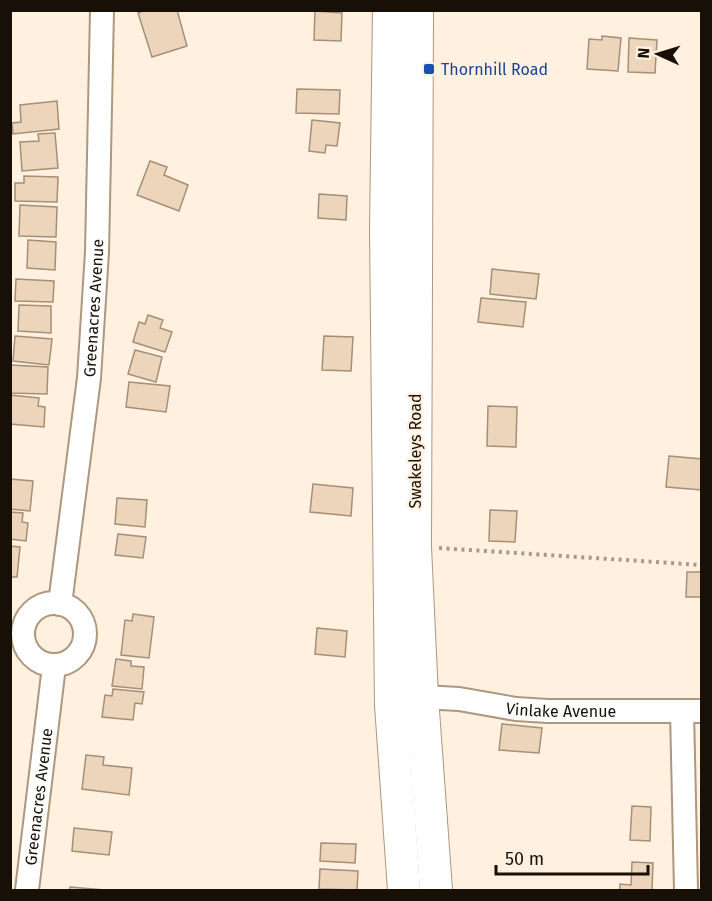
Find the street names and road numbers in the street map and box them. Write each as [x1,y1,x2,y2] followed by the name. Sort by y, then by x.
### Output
[80,239,107,378] street label: Greenacres Avenue
[406,393,425,509] street label: Swakeleys Road
[504,698,616,721] street label: Vinlake Avenue
[21,727,56,867] street label: Greenacres Avenue

